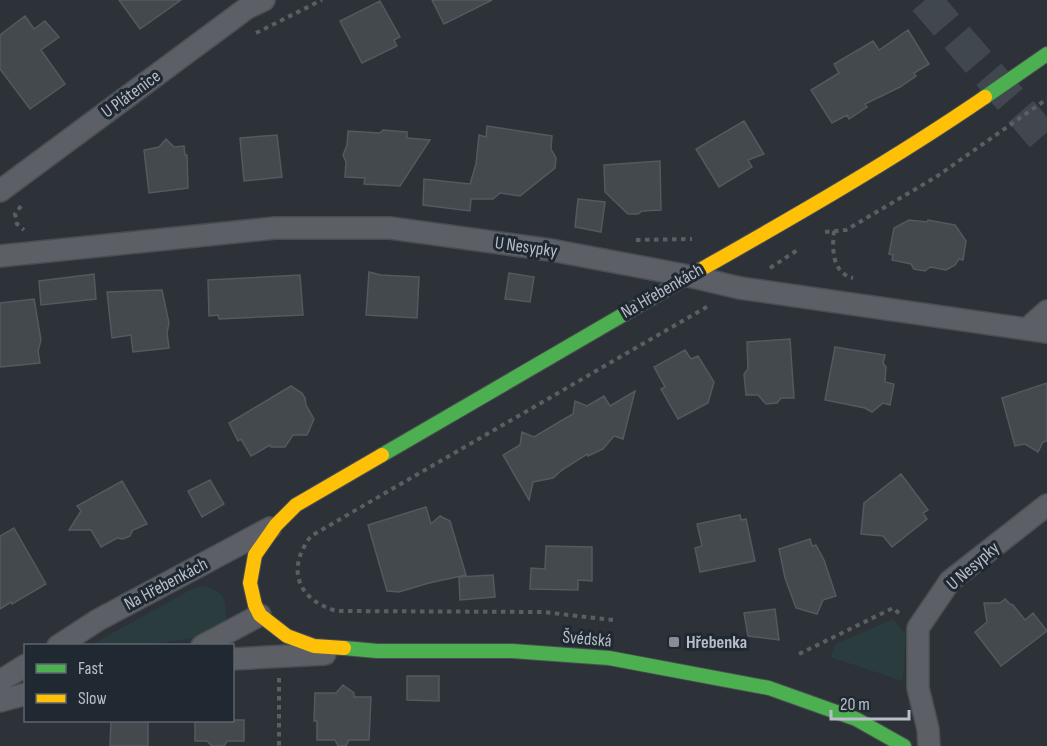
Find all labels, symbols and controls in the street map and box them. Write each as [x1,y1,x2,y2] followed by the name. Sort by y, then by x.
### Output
[97,66,165,122] street label: U Plátenice
[493,232,559,262] street label: U Nesypky
[617,259,707,323] street label: Na Hřebenkách
[942,537,1004,595] street label: U Nesypky
[121,553,211,615] street label: Na Hřebenkách
[561,626,613,652] street label: Švédská
[686,632,747,653] place label: Hřebenka
[667,635,681,649] marker: Hřebenka
[24,644,234,722] legend
[78,658,104,679] text: Fast
[831,683,909,721] scale bar
[78,688,107,709] text: Slow
[840,694,870,715] text: 20 m

